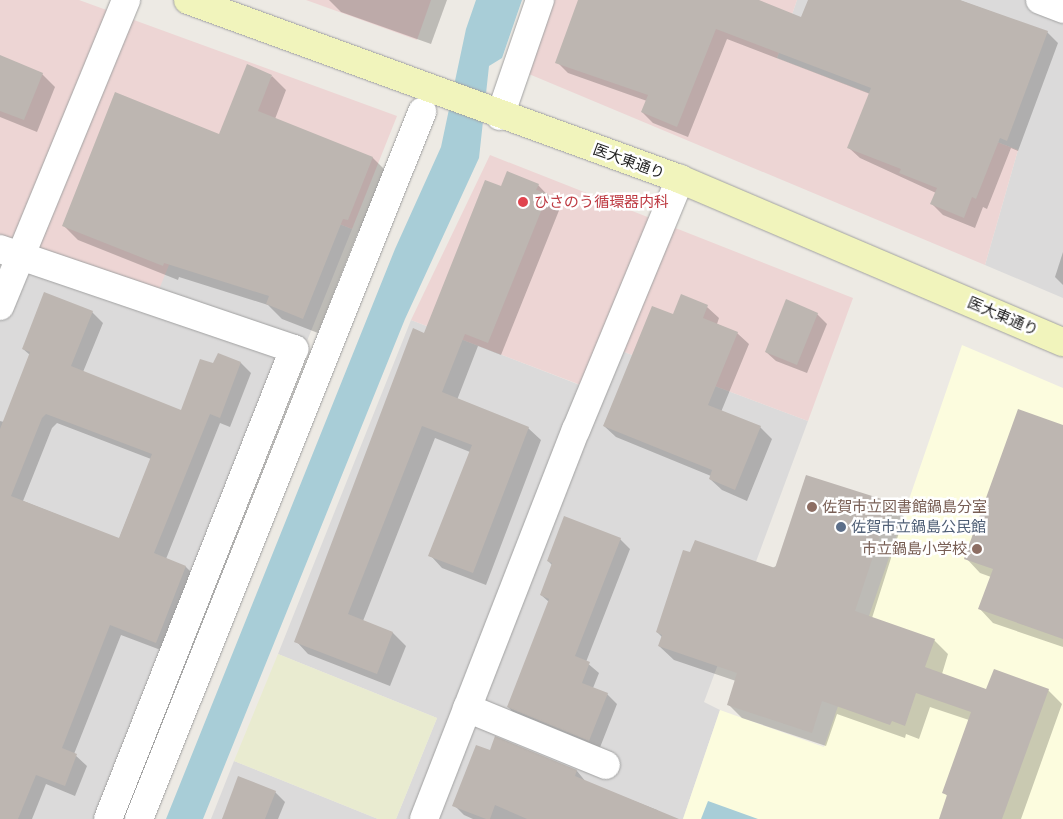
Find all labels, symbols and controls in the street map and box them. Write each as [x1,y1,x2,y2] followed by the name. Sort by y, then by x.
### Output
[591,140,667,182] street label: 医大東通り
[534,193,669,211] place label: ひさのう循環器内科
[516,195,530,209] marker: ひさのう循環器内科
[965,293,1041,339] street label: 医大東通り
[822,498,987,516] place label: 佐賀市立図書館鍋島分室
[806,501,818,513] marker: 佐賀市立図書館鍋島分室
[851,518,986,536] place label: 佐賀市立鍋島公民館
[835,521,847,533] marker: 佐賀市立鍋島公民館
[862,540,967,558] place label: 市立鍋島小学校
[971,543,983,555] marker: 市立鍋島小学校

